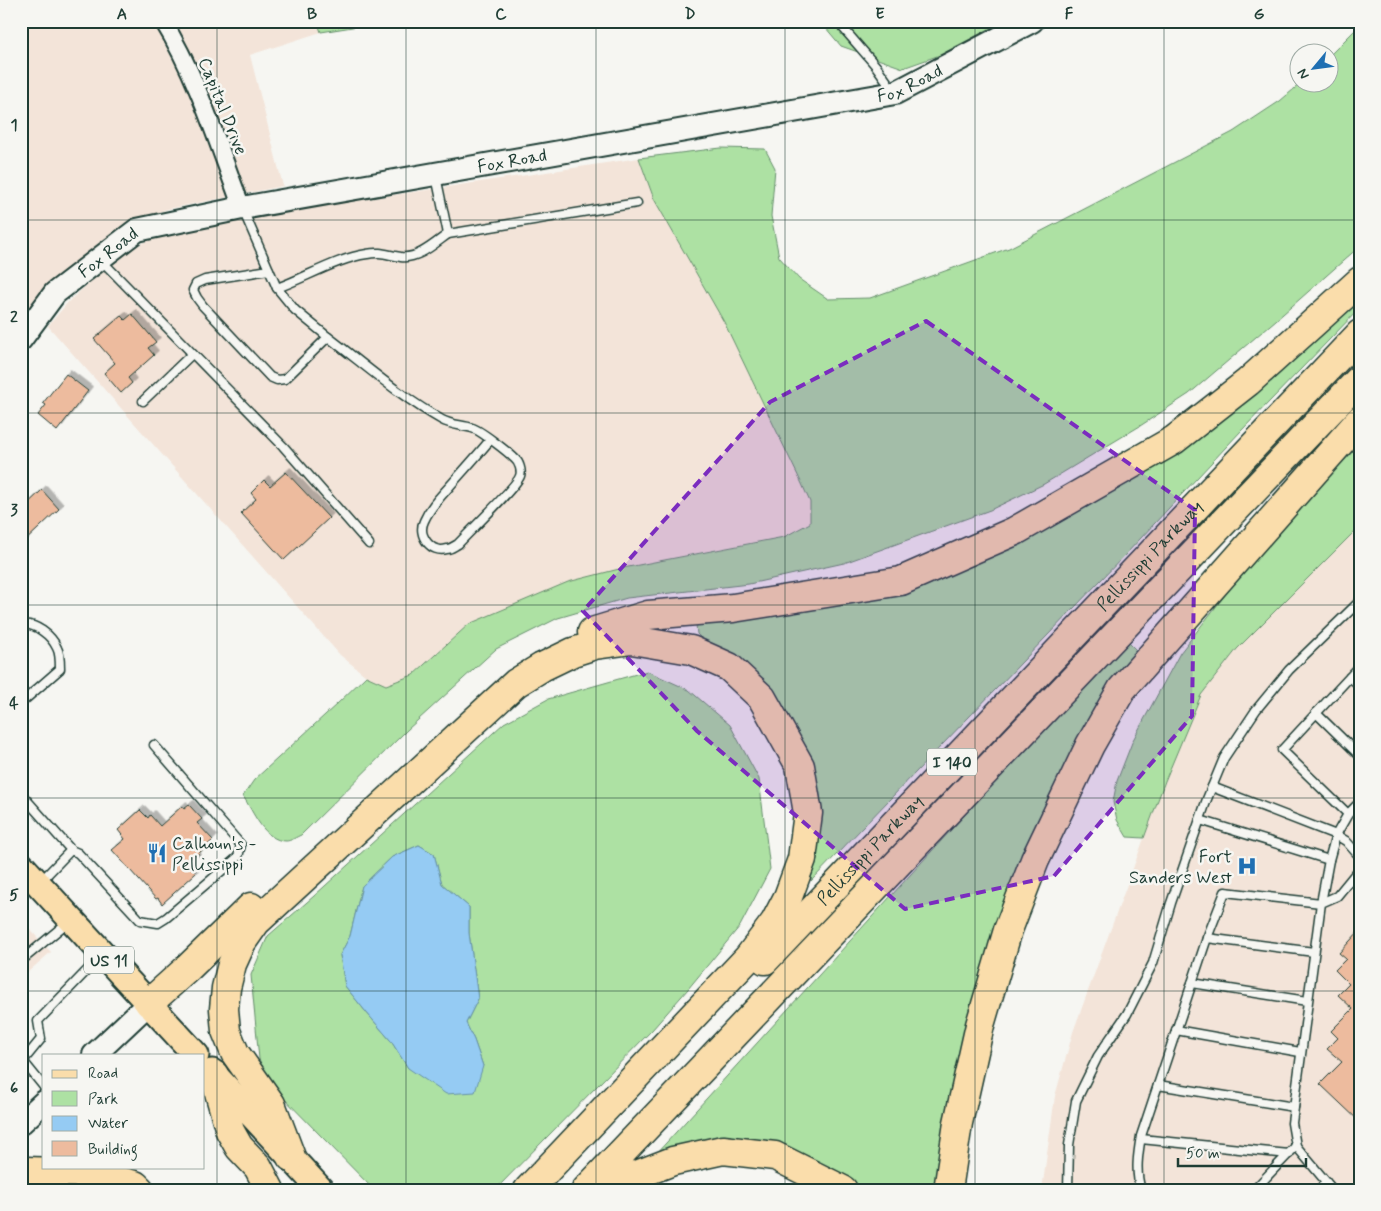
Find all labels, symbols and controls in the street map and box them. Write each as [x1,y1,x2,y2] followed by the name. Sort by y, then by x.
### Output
[117,4,127,25] text: A
[307,4,317,25] text: B
[495,4,507,25] text: C
[684,4,696,25] text: D
[875,4,885,25] text: E
[1065,4,1074,25] text: F
[1254,4,1265,25] text: G
[1288,42,1338,92] north arrow
[192,54,252,159] street label: Capital Drive
[875,59,947,109] street label: Fox Road
[1293,65,1314,82] text: N
[10,115,18,136] text: 1
[476,144,549,179] street label: Fox Road
[73,222,144,284] street label: Fox Road
[10,307,18,328] text: 2
[1092,496,1209,617] street label: Pellissippi Parkway
[10,500,18,521] text: 3
[9,693,19,714] text: 4
[927,749,977,776] road number: I 140
[812,790,929,911] street label: Pellissippi Parkway
[172,832,257,877] place label: Calhoun's - Pellissippi
[146,842,168,864] restaurant icon: Calhoun's - Pellissippi
[1129,845,1233,890] place label: Fort Sanders West
[1236,855,1258,877] hospital icon: Fort Sanders West
[9,885,19,906] text: 5
[84,946,134,974] road number: US 11
[42,1054,205,1168] legend
[88,1064,118,1084] text: Road
[10,1078,18,1099] text: 6
[88,1090,118,1110] text: Park
[88,1114,128,1134] text: Water
[1178,1136,1306,1168] scale bar
[88,1140,138,1161] text: Building
[1186,1144,1220,1164] text: 50 m

